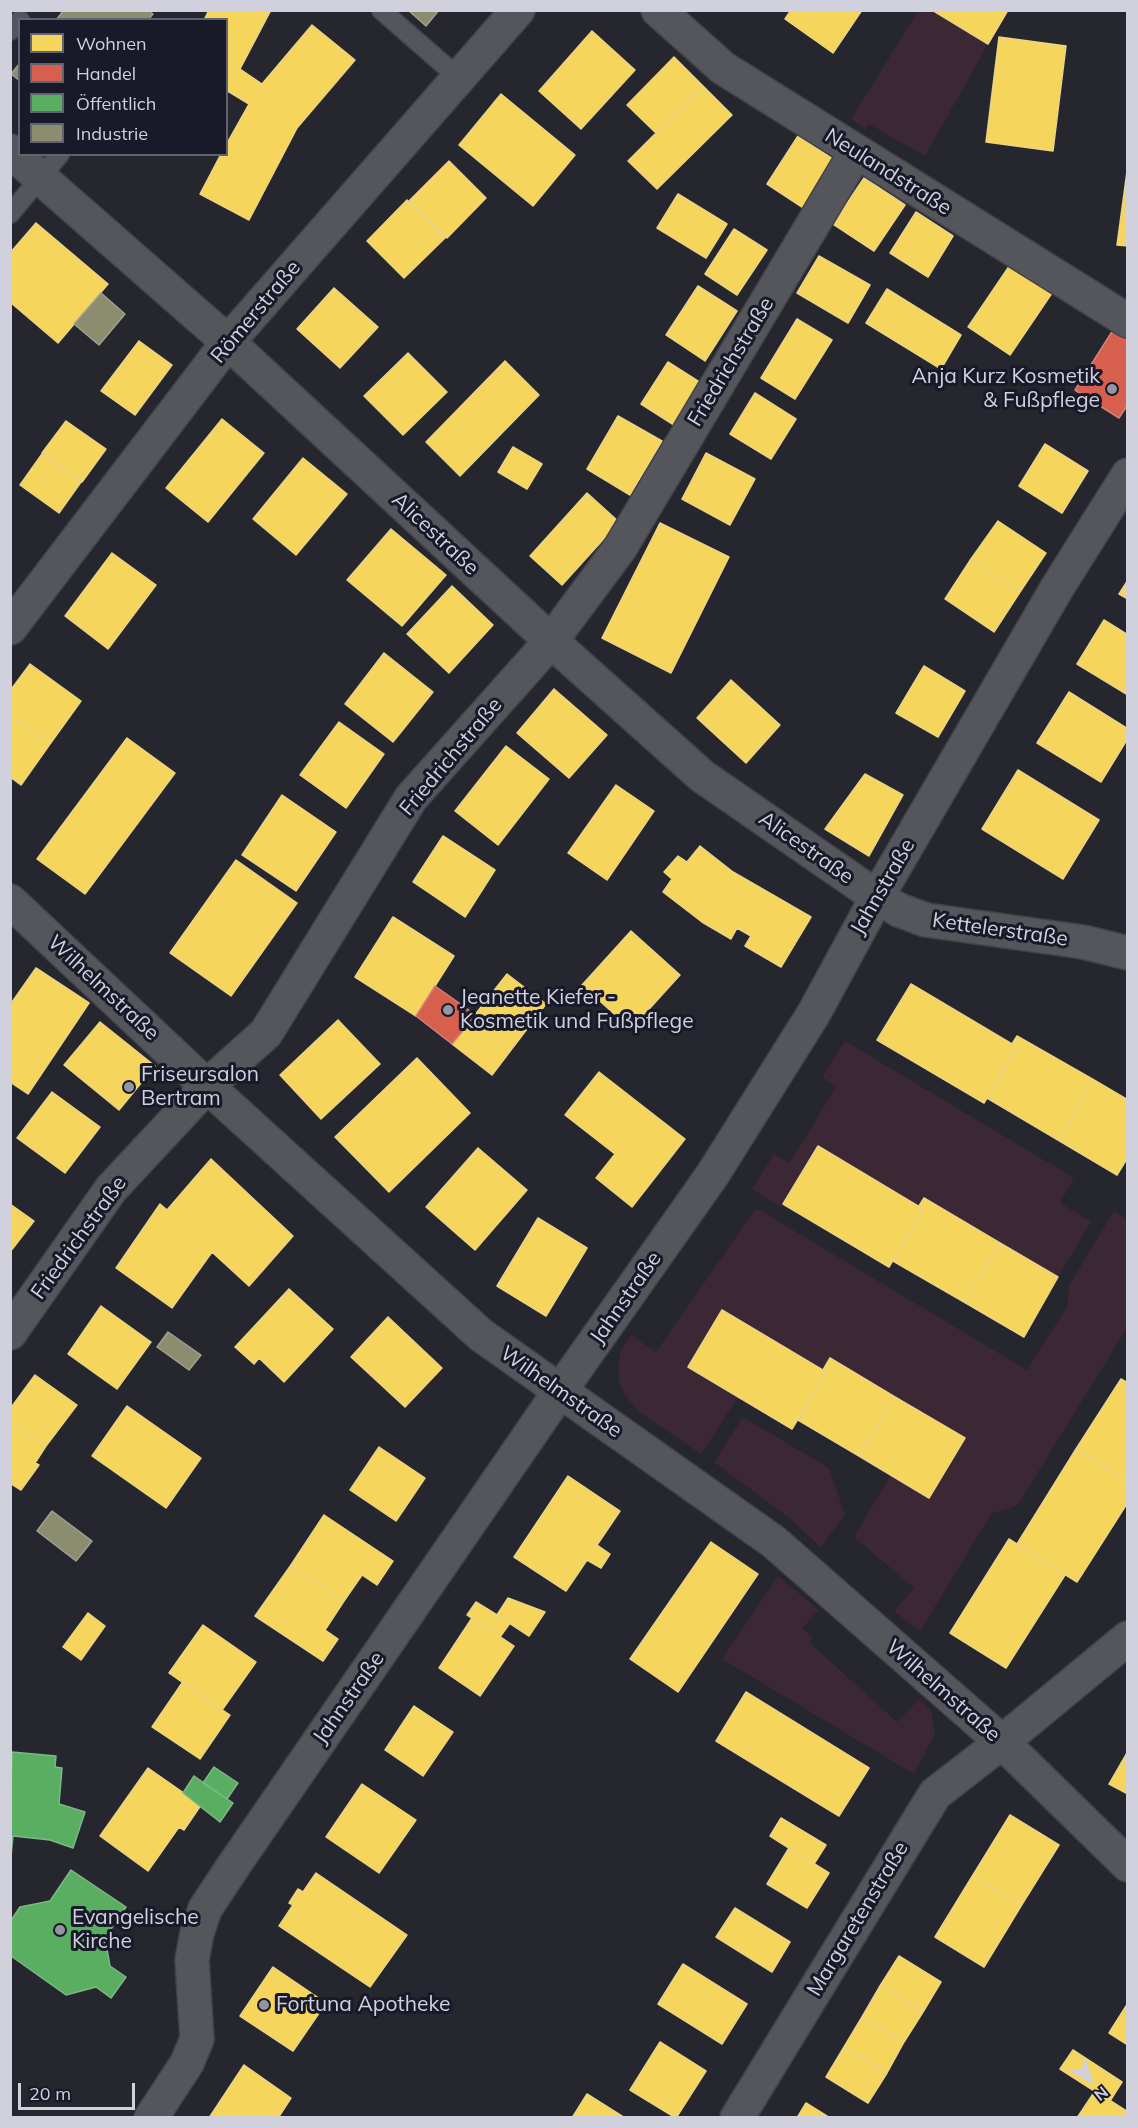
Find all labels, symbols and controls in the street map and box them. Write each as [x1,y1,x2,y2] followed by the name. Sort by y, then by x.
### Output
[18,18,228,156] legend
[76,32,147,55] text: Wohnen
[76,62,136,85] text: Handel
[76,92,156,115] text: Öffentlich
[76,122,148,145] text: Industrie
[820,123,956,221] street label: Neulandstraße
[206,256,306,368] street label: Römerstraße
[683,293,779,431] street label: Friedrichstraße
[911,364,1100,414] place label: Anja Kurz Kosmetik & Fußpflege
[1105,382,1119,396] marker: Anja Kurz Kosmetik & Fußpflege
[386,487,484,581] street label: Alicestraße
[394,693,508,821] street label: Friedrichstraße
[754,806,858,890] street label: Alicestraße
[845,835,921,939] street label: Jahnstraße
[931,908,1069,952] street label: Kettelerstraße
[42,930,164,1046] street label: Wilhelmstraße
[460,985,694,1035] place label: Jeanette Kiefer - Kosmetik und Fußpflege
[441,1003,455,1017] marker: Jeanette Kiefer - Kosmetik und Fußpflege
[141,1062,259,1112] place label: Friseursalon Bertram
[122,1080,136,1094] marker: Friseursalon Bertram
[26,1172,132,1304] street label: Friedrichstraße
[585,1247,667,1349] street label: Jahnstraße
[495,1341,627,1443] street label: Wilhelmstraße
[881,1635,1005,1747] street label: Wilhelmstraße
[308,1647,390,1749] street label: Jahnstraße
[802,1837,914,2001] street label: Margaretenstraße
[72,1905,199,1955] place label: Evangelische Kirche
[53,1923,67,1937] marker: Evangelische Kirche
[276,1992,450,2018] place label: Fortuna Apotheke
[257,1998,271,2012] marker: Fortuna Apotheke
[1060,2050,1120,2110] north arrow
[21,2071,138,2109] scale bar
[29,2082,71,2105] text: 20 m
[1090,2082,1112,2106] text: N

